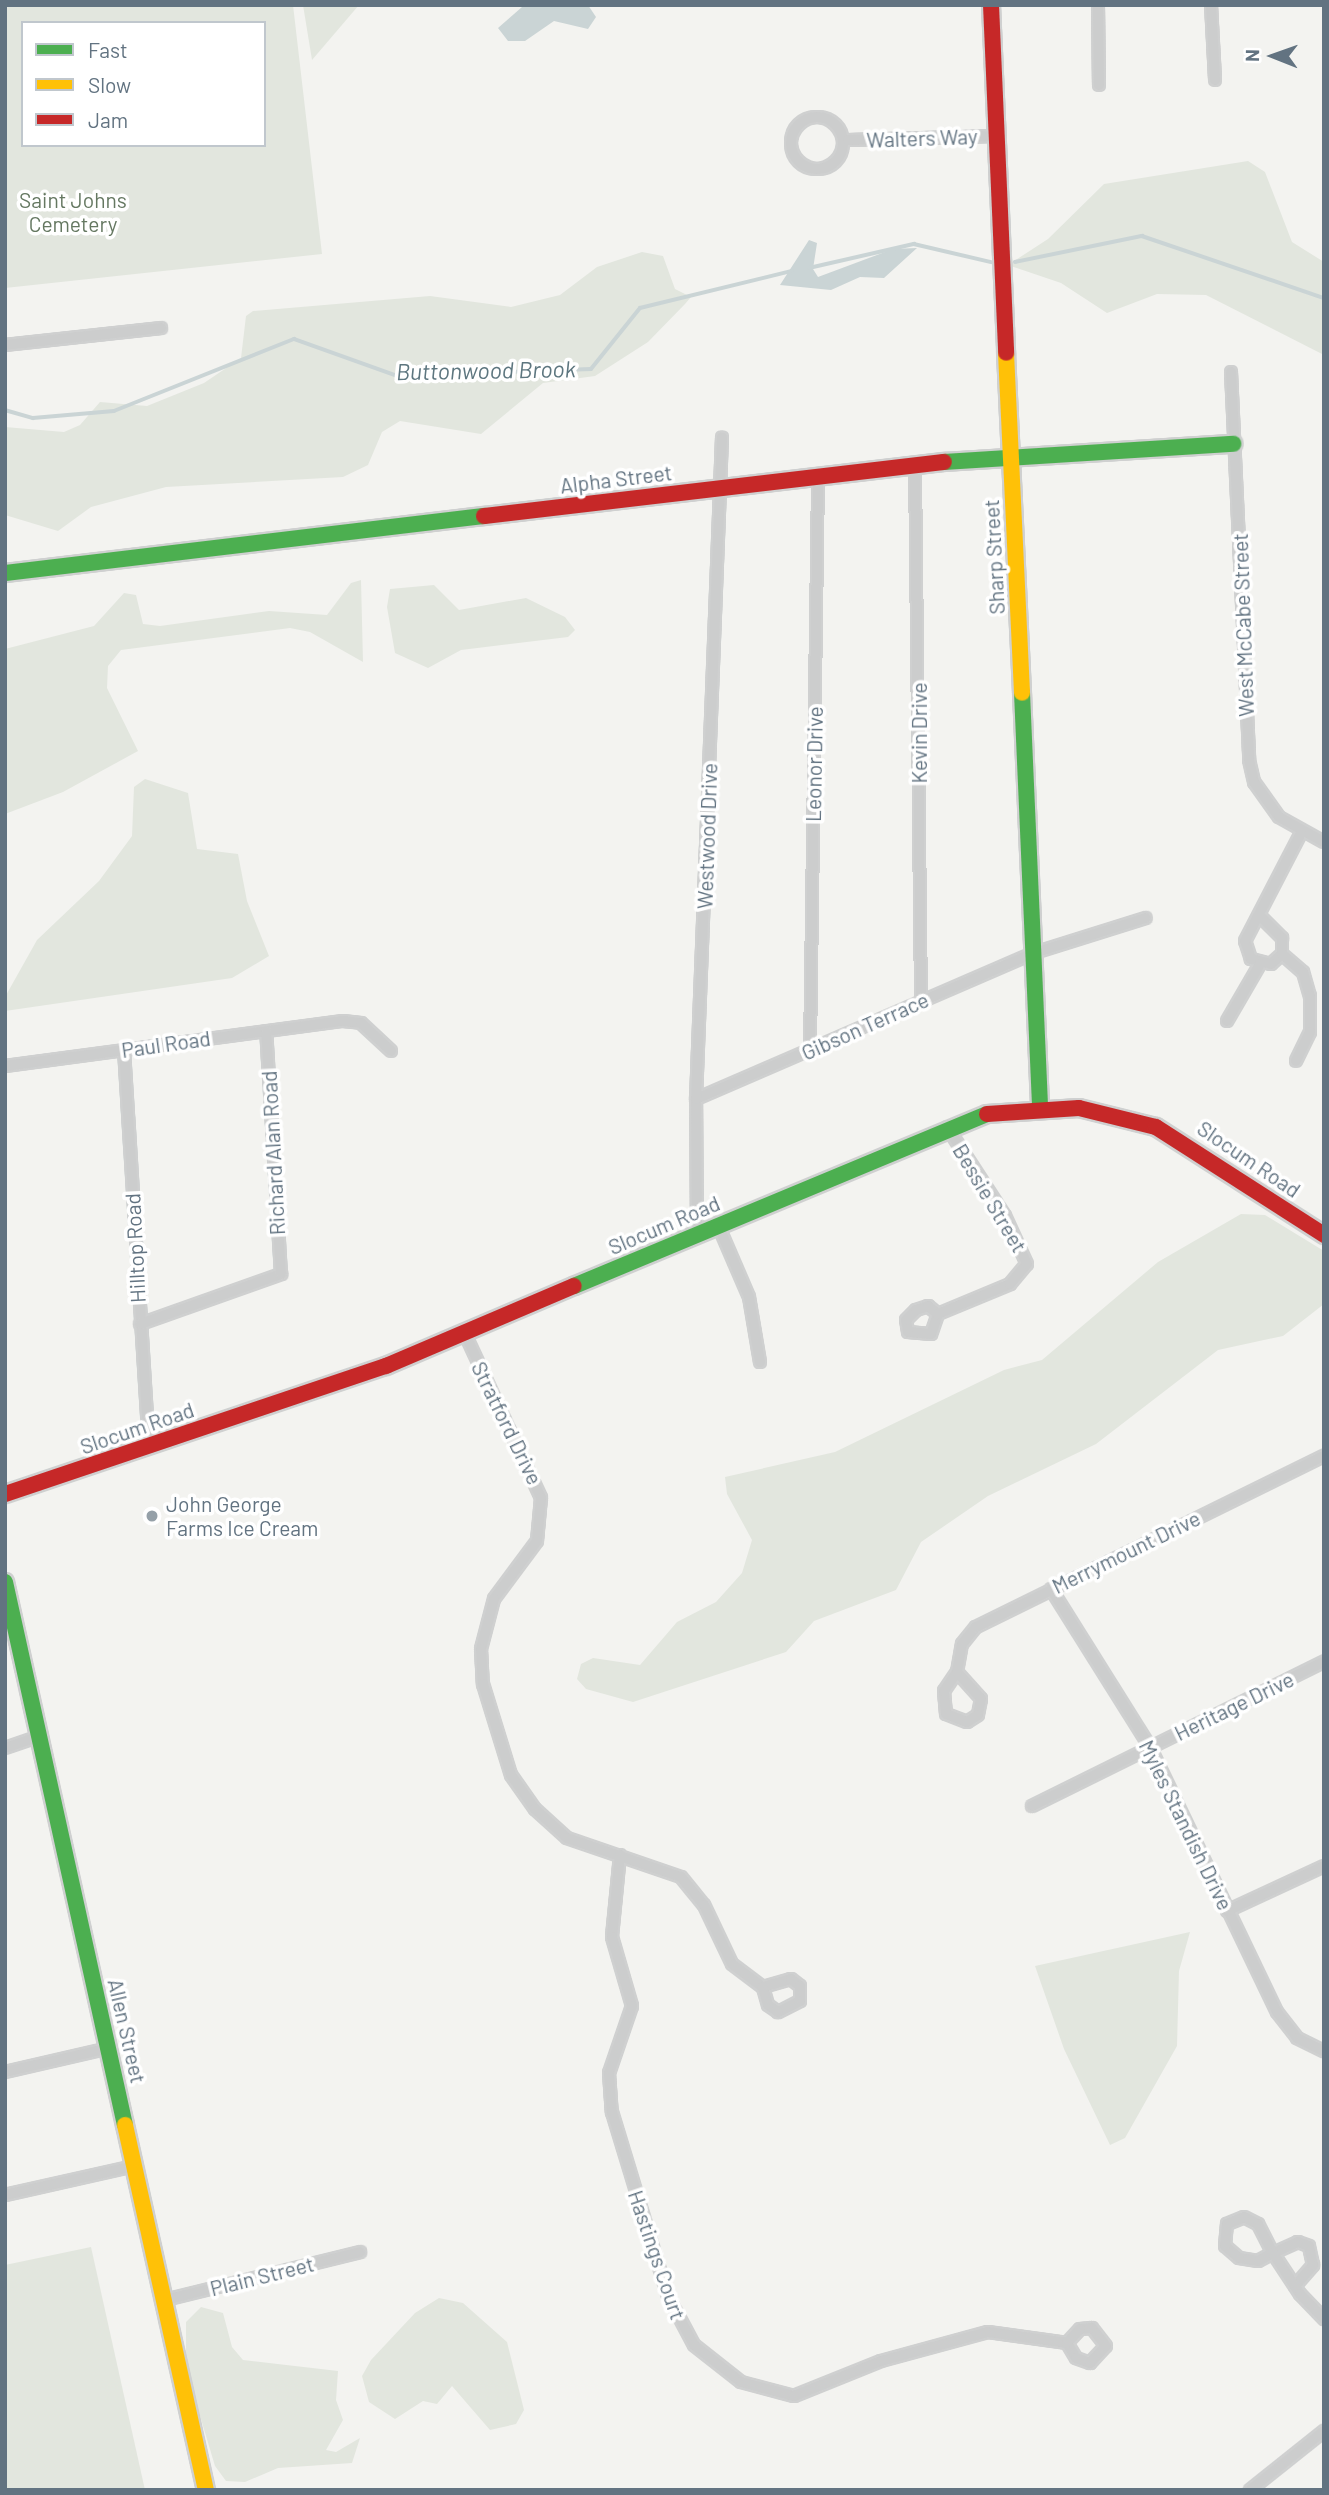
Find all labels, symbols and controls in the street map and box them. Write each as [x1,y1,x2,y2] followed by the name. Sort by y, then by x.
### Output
[21,21,266,147] legend
[1238,21,1308,91] north arrow
[88,37,128,62] text: Fast
[1240,49,1263,62] text: N
[88,72,131,97] text: Slow
[88,107,128,132] text: Jam
[866,123,978,153] street label: Walters Way
[19,187,127,237] park label: Saint Johns Cemetery
[396,355,576,385] water label: Buttonwood Brook
[559,460,673,498] street label: Alpha Street
[978,499,1010,615] street label: Sharp Street
[1227,533,1259,717] street label: West McCabe Street
[906,682,932,784] street label: Kevin Drive
[800,706,828,822] street label: Leonor Drive
[692,762,722,910] street label: Westwood Drive
[798,987,932,1065] street label: Gibson Terrace
[120,1025,212,1063] street label: Paul Road
[256,1070,290,1236] street label: Richard Alan Road
[1193,1115,1305,1203] street label: Slocum Road
[948,1139,1032,1257] street label: Bessie Street
[604,1190,724,1260] street label: Slocum Road
[120,1193,150,1303] street label: Hilltop Road
[466,1357,548,1489] street label: Stratford Drive
[77,1397,197,1459] street label: Slocum Road
[166,1491,318,1541] place label: John George Farms Ice Cream
[1048,1505,1204,1599] street label: Merrymount Drive
[144,1508,160,1524] marker: John George Farms Ice Cream
[1170,1666,1298,1746] street label: Heritage Drive
[1134,1736,1238,1914] street label: Myles Standish Drive
[103,1976,151,2086] street label: Allen Street
[623,2187,691,2323] street label: Hastings Court
[207,2251,317,2301] street label: Plain Street

